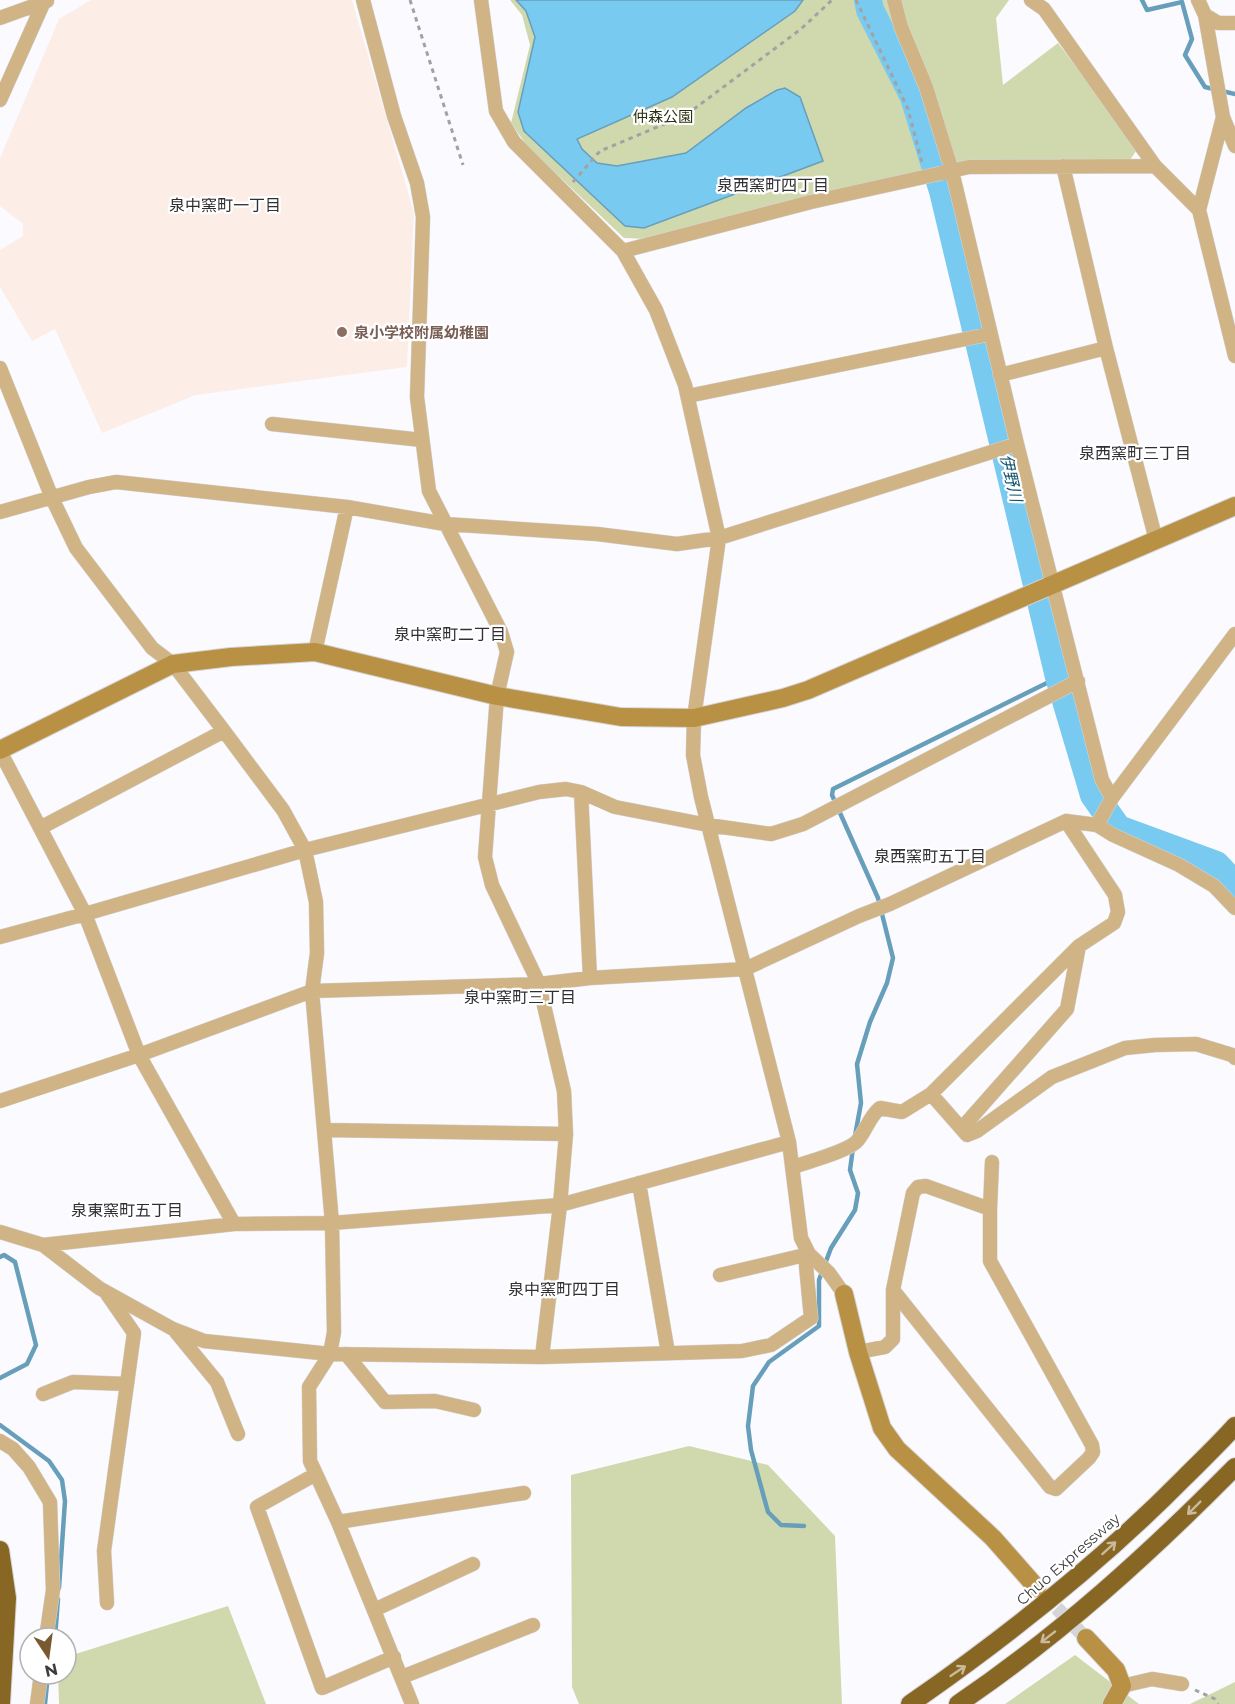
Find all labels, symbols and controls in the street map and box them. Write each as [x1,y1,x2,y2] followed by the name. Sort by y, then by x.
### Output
[633,107,693,126] park label: 仲森公園
[717,176,829,195] district label: 泉西窯町四丁目
[169,196,281,215] district label: 泉中窯町一丁目
[354,323,489,342] place label: 泉小学校附属幼稚園
[335,325,349,339] marker: 泉小学校附属幼稚園
[1079,444,1191,463] district label: 泉西窯町三丁目
[996,452,1026,505] water label: 伊野川
[394,625,506,644] district label: 泉中窯町二丁目
[874,847,986,866] district label: 泉西窯町五丁目
[464,988,576,1007] district label: 泉中窯町三丁目
[71,1201,183,1220] district label: 泉東窯町五丁目
[508,1280,620,1299] district label: 泉中窯町四丁目
[1187,1501,1201,1516] one-way arrow
[1012,1508,1124,1609] street label: Chuo Expressway
[1102,1541,1117,1555] one-way arrow
[18,1626,78,1686] north arrow
[1040,1631,1056,1644] one-way arrow
[43,1659,60,1681] text: N
[949,1665,966,1677] one-way arrow

